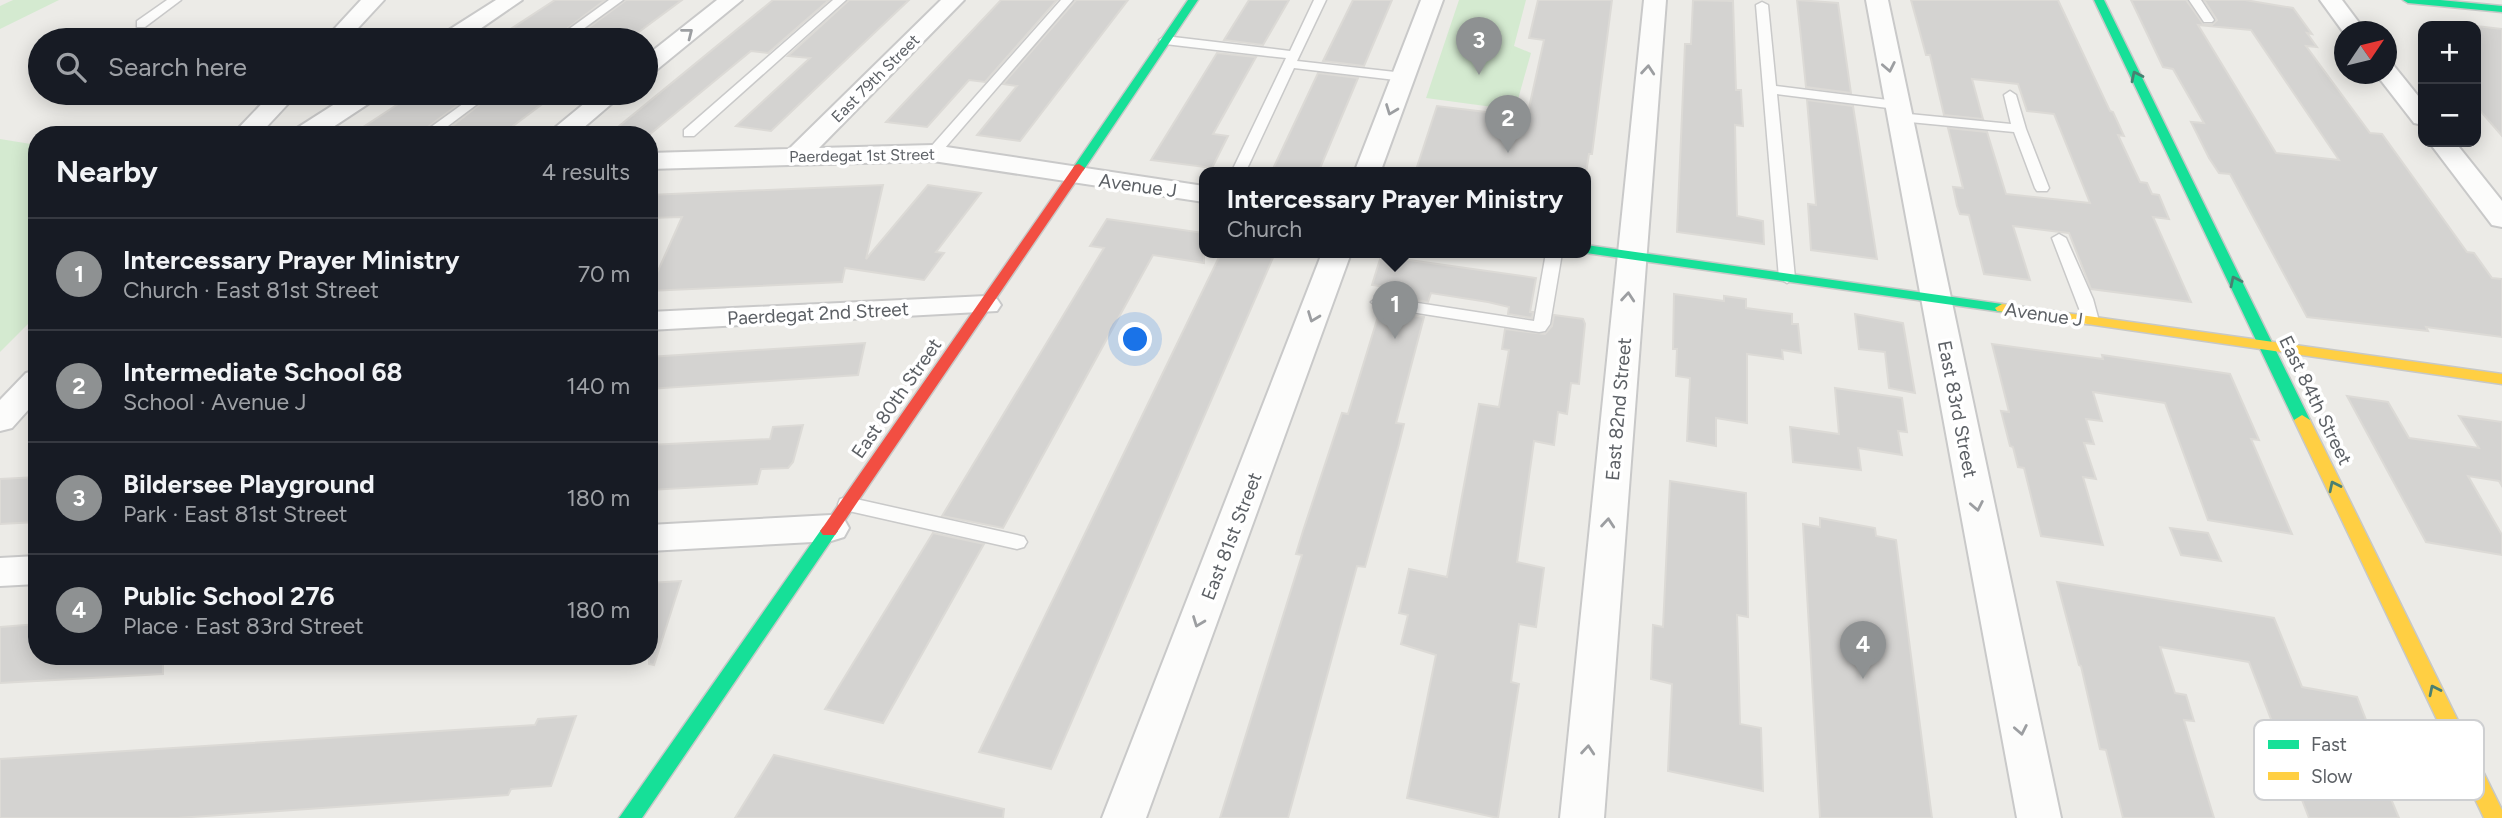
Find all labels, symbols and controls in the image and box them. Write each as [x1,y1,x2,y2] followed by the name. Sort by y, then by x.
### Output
[1456,17,1502,75] pin: 3
[2334,21,2397,84] north arrow
[2418,21,2481,147] map controls
[2418,21,2481,84] button: +
[28,28,658,105] search box
[681,29,693,42] one-way arrow
[827,30,923,126] street label: East 79th Street
[52,48,90,86] icon: search
[108,51,247,83] text: Search here
[1881,61,1896,73] one-way arrow
[1641,64,1656,76] one-way arrow
[2131,71,2145,83] one-way arrow
[2418,84,2481,147] button: −
[1485,95,1531,153] pin: 2
[1385,103,1399,115] one-way arrow
[789,145,935,166] street label: Paerdegat 1st Street
[56,153,158,190] text: Nearby
[542,158,630,186] text: 4 results
[1199,167,1591,258] popup
[1097,169,1179,202] street label: Avenue J
[1227,183,1563,215] text: Intercessary Prayer Ministry
[1227,215,1302,243] text: Church
[123,244,460,276] text: Intercessary Prayer Ministry
[74,260,84,288] text: 1
[578,260,630,288] text: 70 m
[123,276,379,304] text: Church · East 81st Street
[2230,276,2244,288] one-way arrow
[1372,281,1418,339] pin: 1
[1620,291,1635,302] one-way arrow
[727,297,909,330] street label: Paerdegat 2nd Street
[2003,298,2085,331] street label: Avenue J
[1307,311,1321,323] one-way arrow
[1118,322,1152,356] your location
[2274,332,2357,469] street label: East 84th Street
[846,334,946,463] street label: East 80th Street
[1601,337,1636,482] street label: East 82nd Street
[1933,339,1982,480] street label: East 83rd Street
[123,356,402,388] text: Intermediate School 68
[72,372,86,400] text: 2
[566,372,630,400] text: 140 m
[123,388,307,416] text: School · Avenue J
[123,468,375,500] text: Bildersee Playground
[1197,469,1266,603] street label: East 81st Street
[2329,481,2343,493] one-way arrow
[73,484,85,512] text: 3
[566,484,630,512] text: 180 m
[123,500,348,528] text: Park · East 81st Street
[1969,500,1984,512] one-way arrow
[1600,518,1615,529] one-way arrow
[123,580,335,612] text: Public School 276
[72,596,86,624] text: 4
[566,596,630,624] text: 180 m
[123,612,364,640] text: Place · East 83rd Street
[1193,615,1207,627] one-way arrow
[1840,621,1886,679] pin: 4
[2428,685,2442,697] one-way arrow
[2254,720,2484,800] legend
[2013,724,2028,736] one-way arrow
[2311,733,2347,756] text: Fast
[1580,744,1595,756] one-way arrow
[2311,765,2353,788] text: Slow

